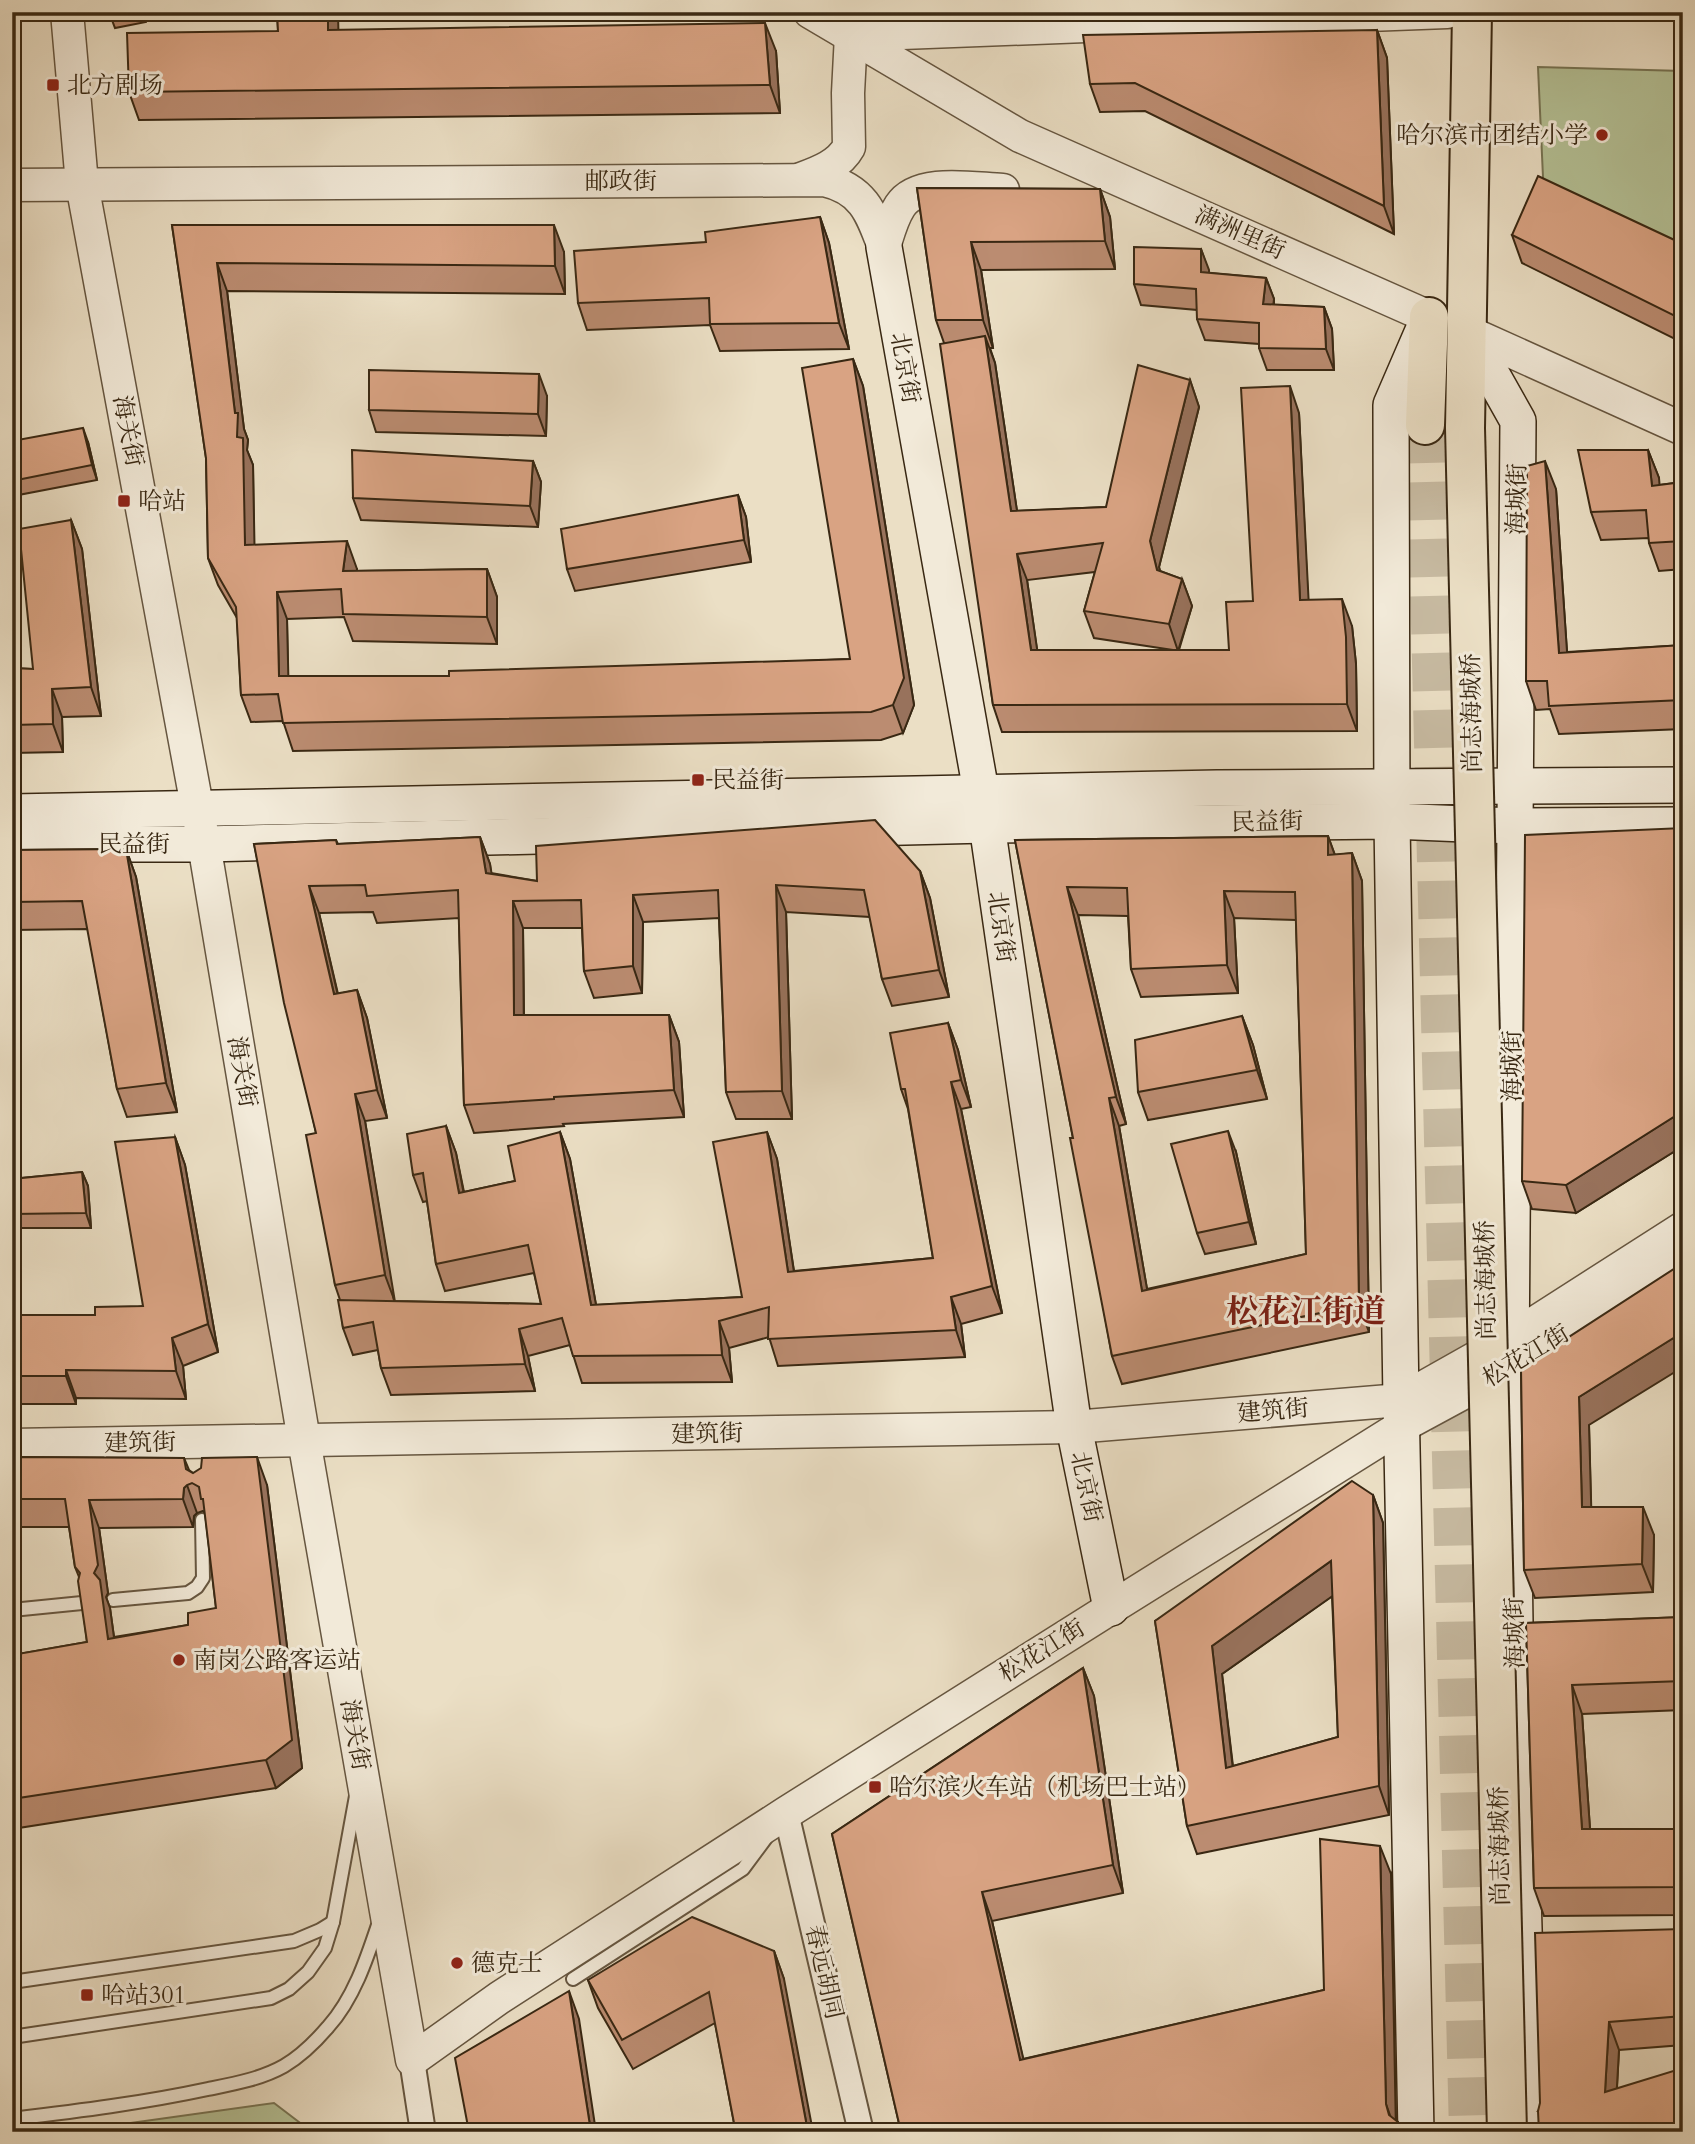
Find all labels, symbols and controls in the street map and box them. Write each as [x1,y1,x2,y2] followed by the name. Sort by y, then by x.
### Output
[67,69,163,102] place label: 北方剧场
[45,77,61,93] marker: 北方剧场
[1396,119,1588,152] place label: 哈尔滨市团结小学
[1594,127,1610,143] marker: 哈尔滨市团结小学
[585,165,657,198] street label: 邮政街
[1189,198,1291,268] street label: 满洲里街
[882,330,928,406] street label: 北京街
[105,393,151,469] street label: 海关街
[1500,463,1534,535] street label: 海城街
[138,485,186,518] place label: 哈站
[116,493,132,509] marker: 哈站
[1454,653,1490,773] street label: 尚志海城桥
[712,764,784,797] place label: 民益街
[690,772,706,788] marker: 民益街
[1231,805,1303,839] street label: 民益街
[98,828,170,861] street label: 民益街
[980,889,1022,965] street label: 北京街
[1496,1030,1529,1102] street label: 海城街
[219,1034,265,1110] street label: 海关街
[1468,1220,1504,1340] street label: 尚志海城桥
[1226,1290,1386,1334] district label: 松花江街道
[1476,1317,1576,1395] street label: 松花江街
[1236,1391,1310,1431] street label: 建筑街
[671,1417,743,1451] street label: 建筑街
[104,1426,176,1460] street label: 建筑街
[1062,1448,1110,1526] street label: 北京街
[1498,1597,1532,1669] street label: 海城街
[993,1612,1091,1690] street label: 松花江街
[193,1644,361,1677] place label: 南岗公路客运站
[171,1652,187,1668] marker: 南岗公路客运站
[332,1697,378,1773] street label: 海关街
[889,1771,1201,1804] place label: 哈尔滨火车站（机场巴士站）
[867,1779,883,1795] marker: 哈尔滨火车站（机场巴士站）
[1482,1786,1518,1906] street label: 尚志海城桥
[797,1922,851,2022] street label: 春远胡同
[471,1947,543,1980] place label: 德克士
[449,1955,465,1971] marker: 德克士
[101,1979,186,2012] place label: 哈站301
[79,1987,95,2003] marker: 哈站301

